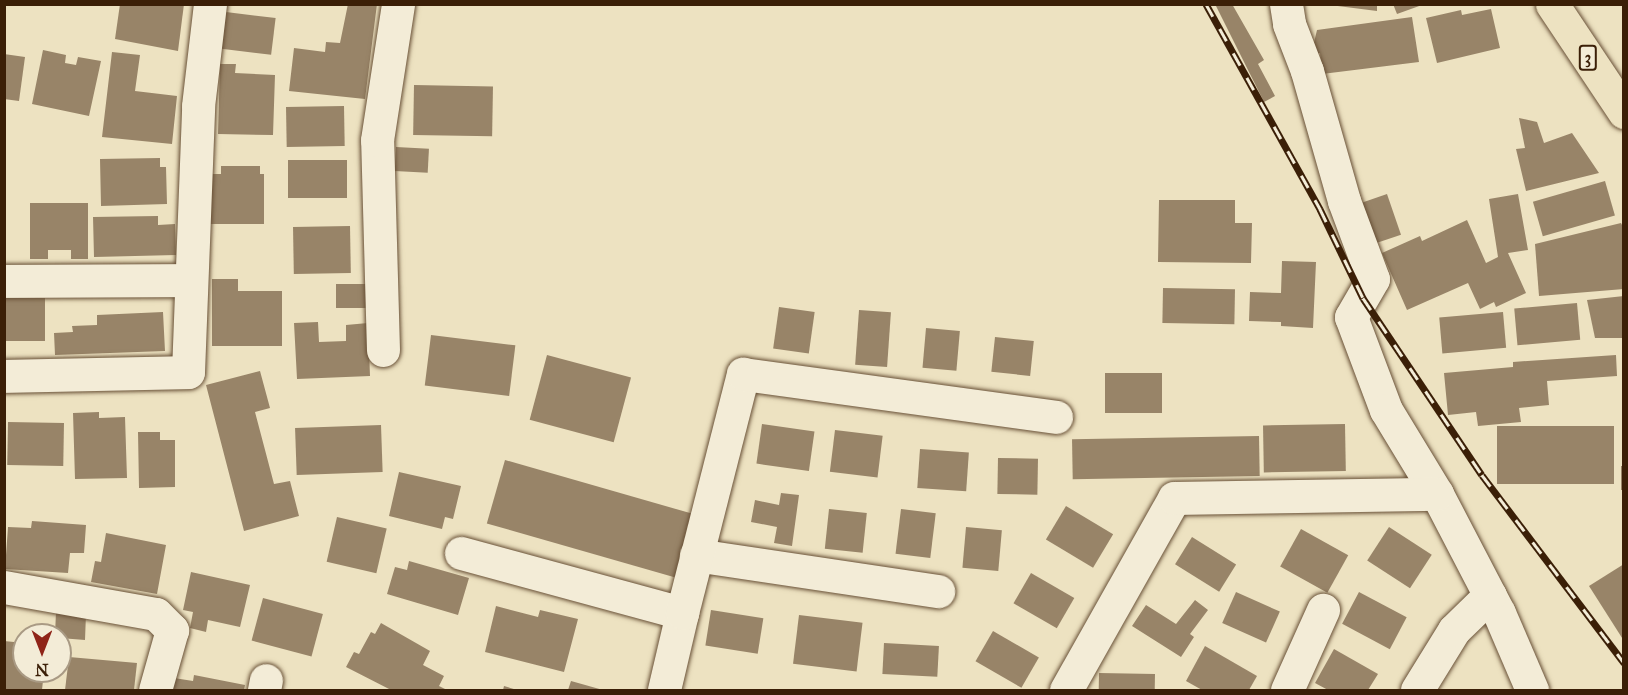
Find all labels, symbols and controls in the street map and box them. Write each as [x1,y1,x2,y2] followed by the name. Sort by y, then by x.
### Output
[1578,45,1598,71] road number: 3
[12,623,72,683] north arrow
[35,660,49,679] text: N

